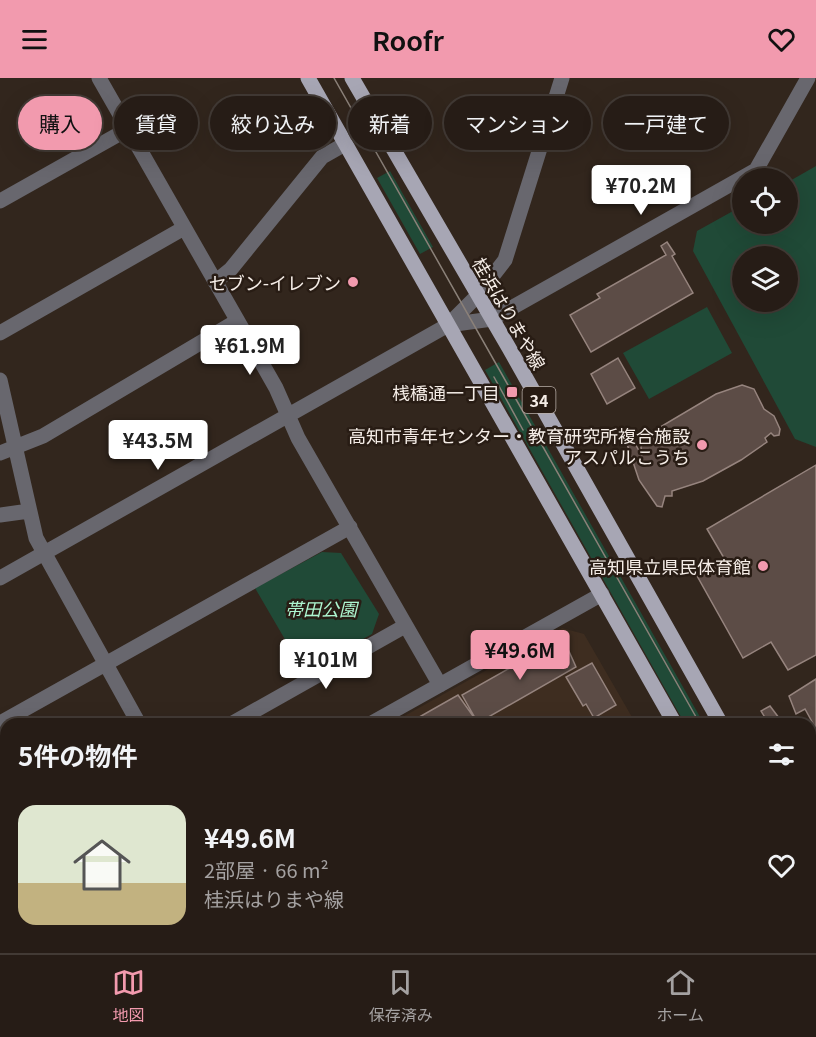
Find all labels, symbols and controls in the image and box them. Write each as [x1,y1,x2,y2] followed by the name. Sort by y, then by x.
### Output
[372,20,444,59] text: Roofr
[18,23,51,56] icon: menu
[765,23,798,56] icon: heart
[18,96,102,150] chip: 購入
[114,96,198,150] chip: 賃貸
[210,96,336,150] chip: 絞り込み
[348,96,432,150] chip: 新着
[444,96,591,150] chip: マンション
[603,96,729,150] chip: 一戸建て
[592,165,690,216] pin: ¥70.2M
[732,168,798,312] map controls
[732,168,798,234] button: locate
[606,170,676,199] text: ¥70.2M
[732,246,798,312] button: layers
[467,252,553,374] street label: 桂浜はりまや線
[209,269,341,295] place label: セブン-イレブン
[346,275,360,289] marker: セブン-イレブン
[201,325,299,376] pin: ¥61.9M
[215,330,285,359] text: ¥61.9M
[392,379,500,405] place label: 桟橋通一丁目
[505,385,519,399] marker: 桟橋通一丁目
[522,387,556,413] road number: 34
[109,420,207,471] pin: ¥43.5M
[348,422,690,469] place label: 高知市青年センター・教育研究所複合施設 アスパルこうち
[123,425,193,454] text: ¥43.5M
[695,438,709,452] marker: 高知市青年センター・教育研究所複合施設 アスパルこうち
[589,553,751,579] place label: 高知県立県民体育館
[756,559,770,573] marker: 高知県立県民体育館
[285,595,360,621] park label: 帯田公園
[471,630,569,681] pin: ¥49.6M
[485,635,555,664] text: ¥49.6M
[284,639,368,690] pin: ¥101M
[294,644,358,673] text: ¥101M
[18,736,137,773] text: 5件の物件
[765,738,798,771] icon: filters
[204,818,296,855] text: ¥49.6M
[66,829,138,901] icon: home
[765,849,798,882] icon: heart
[204,855,329,884] text: 2部屋 · 66 m²
[204,884,344,913] text: 桂浜はりまや線
[112,966,145,1026] tab: 地図
[369,966,433,1026] tab: 保存済み
[657,966,704,1026] tab: ホーム

